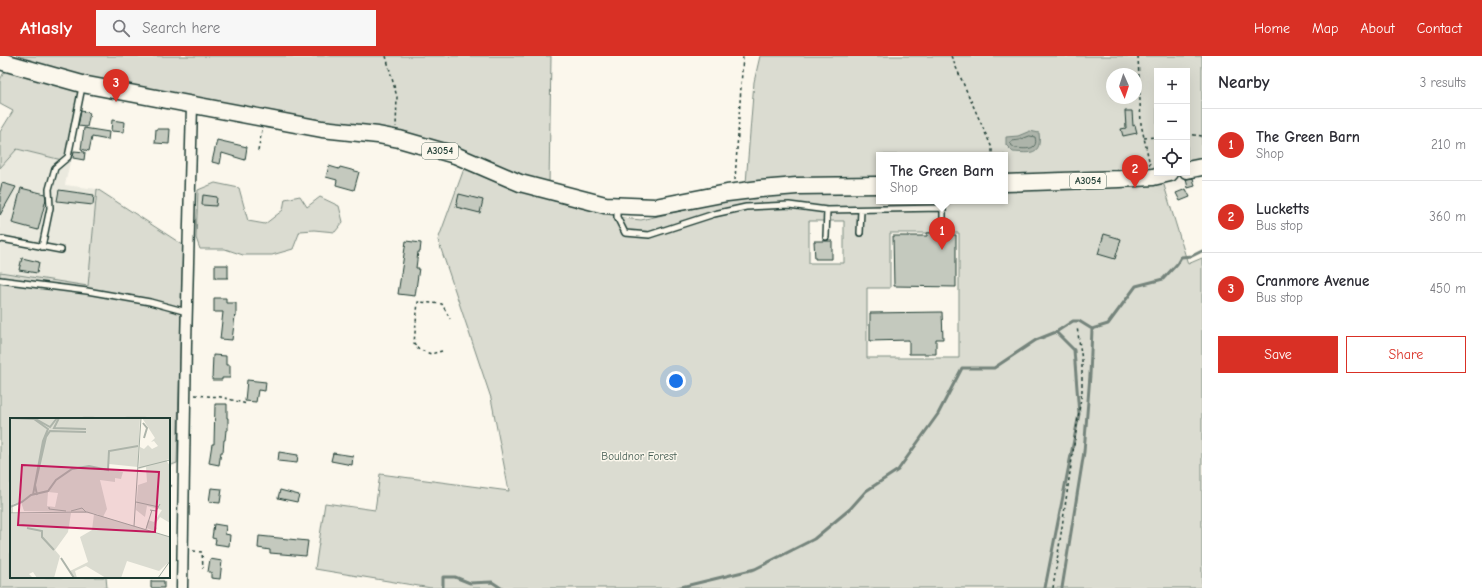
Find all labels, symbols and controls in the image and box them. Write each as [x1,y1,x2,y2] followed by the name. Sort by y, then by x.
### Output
[96,10,376,46] search box
[20,17,72,39] text: Atlasly
[110,17,132,39] icon: search
[142,19,220,37] text: Search here
[1254,20,1290,37] text: Home
[1312,20,1338,37] text: Map
[1360,20,1395,37] text: About
[1417,20,1462,37] text: Contact
[1106,68,1142,104] north arrow
[1154,68,1190,176] map controls
[1154,68,1190,104] button: +
[103,69,129,102] pin: 3
[1218,73,1269,92] text: Nearby
[1420,75,1466,90] text: 3 results
[1154,104,1190,140] button: −
[1256,128,1360,146] text: The Green Barn
[1228,137,1234,152] text: 1
[1431,137,1466,152] text: 210 m
[1154,140,1190,176] button: locate
[422,143,458,159] road number: A3054
[1256,146,1284,161] text: Shop
[876,152,1008,204] popup
[1122,155,1148,188] pin: 2
[890,162,994,180] text: The Green Barn
[1070,173,1106,189] road number: A3054
[890,180,918,195] text: Shop
[1256,200,1309,218] text: Lucketts
[1228,209,1234,224] text: 2
[1429,209,1466,224] text: 360 m
[929,217,955,250] pin: 1
[1256,218,1303,233] text: Bus stop
[1256,272,1369,290] text: Cranmore Avenue
[1228,281,1234,296] text: 3
[1430,281,1466,296] text: 450 m
[1256,290,1303,305] text: Bus stop
[1218,336,1338,373] button: Save
[1346,336,1466,373] button: Share
[666,371,686,391] your location
[10,418,170,578] inset map
[601,450,678,463] park label: Bouldnor Forest

